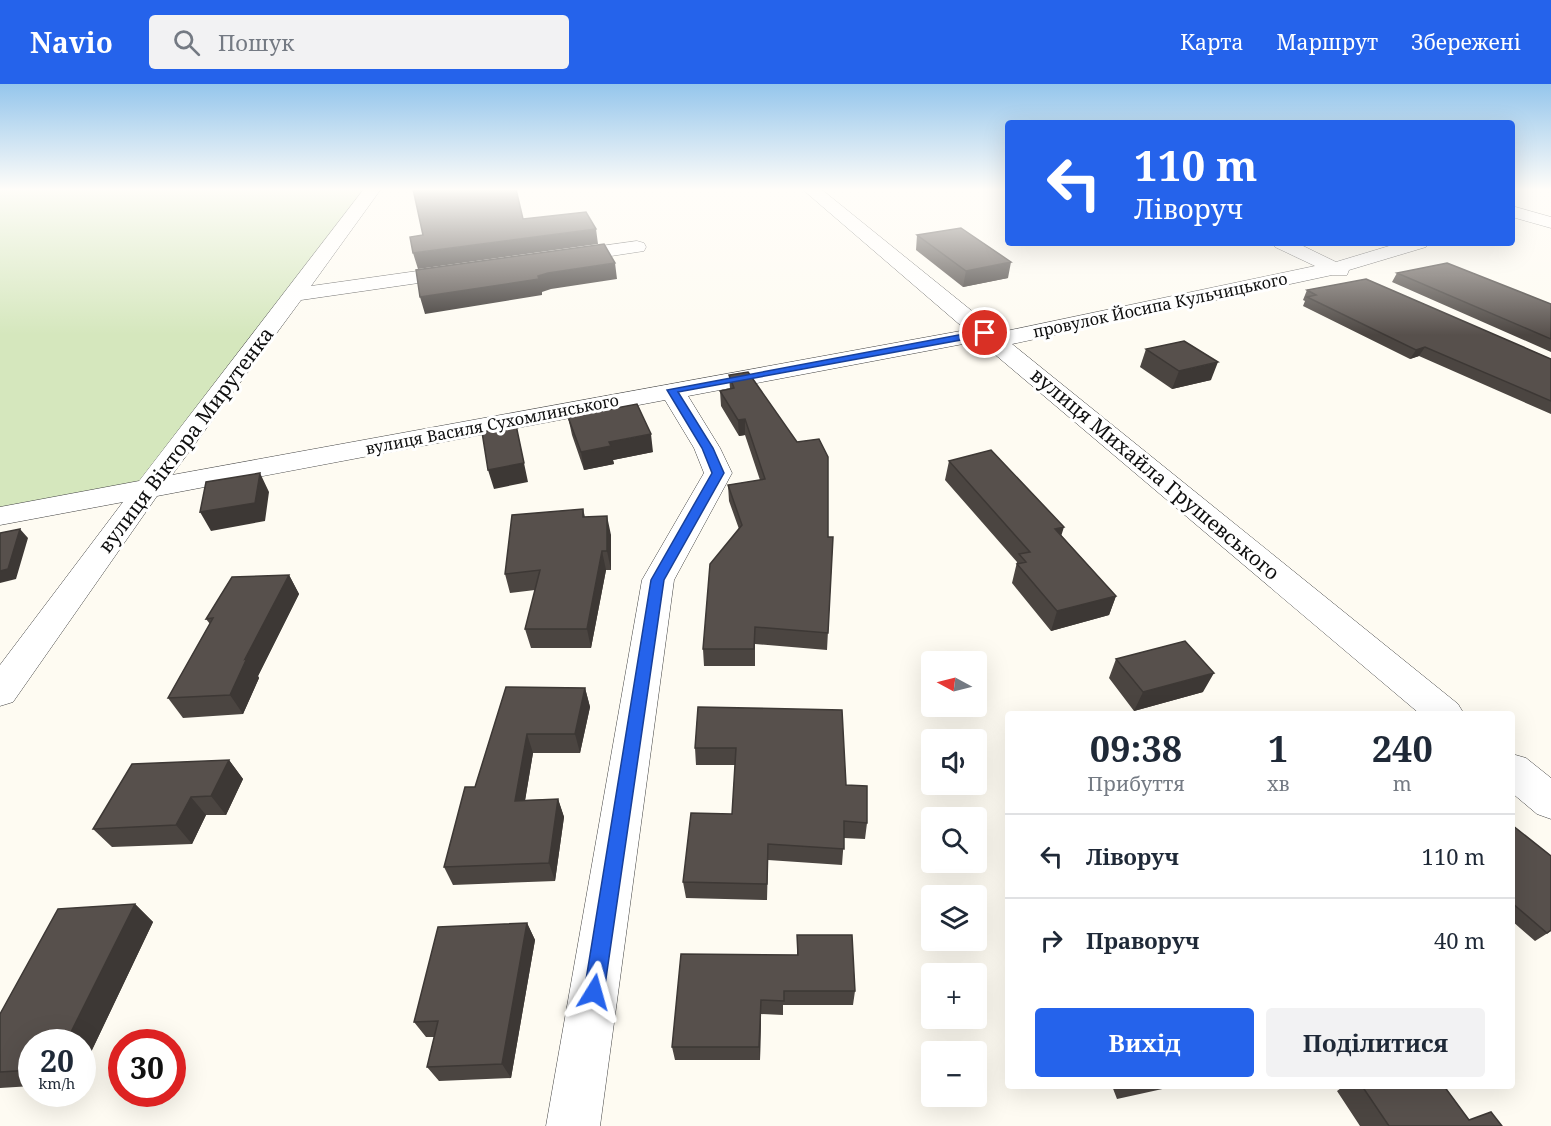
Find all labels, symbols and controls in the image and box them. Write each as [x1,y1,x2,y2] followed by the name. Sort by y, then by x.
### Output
[149,15,569,69] search box
[30,23,113,61] text: Navio
[170,26,203,59] icon: search
[218,27,294,57] text: Пошук
[1180,28,1243,56] text: Карта
[1276,28,1378,56] text: Маршрут
[1411,28,1521,56] text: Збережені
[1134,136,1258,193] text: 110 m
[1035,144,1113,222] icon: left
[1134,190,1243,227] text: Ліворуч
[1031,267,1289,343] street label: провулок Йосипа Кульчицького
[959,307,1010,358] pin
[968,316,1001,349] icon: arrive
[92,321,279,558] street label: вулиця Віктора Мирутенка
[1025,361,1285,586] street label: вулиця Михайла Грушевського
[363,389,621,459] street label: вулиця Василя Сухомлинського
[921,651,987,717] north arrow
[921,651,987,1107] map controls
[1090,724,1182,773] text: 09:38
[1268,724,1288,773] text: 1
[1372,724,1433,773] text: 240
[921,729,987,795] button: sound
[1087,770,1185,797] text: Прибуття
[1267,770,1290,797] text: хв
[1393,770,1412,797] text: m
[921,807,987,873] button: search
[1035,840,1068,873] icon: left
[1086,841,1179,871] text: Ліворуч
[1422,841,1485,871] text: 110 m
[921,885,987,951] button: layers
[1035,924,1068,957] icon: right
[1086,925,1200,955] text: Праворуч
[1434,925,1485,955] text: 40 m
[562,960,626,1024] position arrow
[921,963,987,1029] button: +
[1035,1008,1254,1077] button: Вихід
[1266,1008,1485,1077] button: Поділитися
[108,1029,186,1107] speed limit sign: 30
[40,1040,74,1081] text: 20
[921,1041,987,1107] button: −
[39,1073,75,1093] text: km/h

